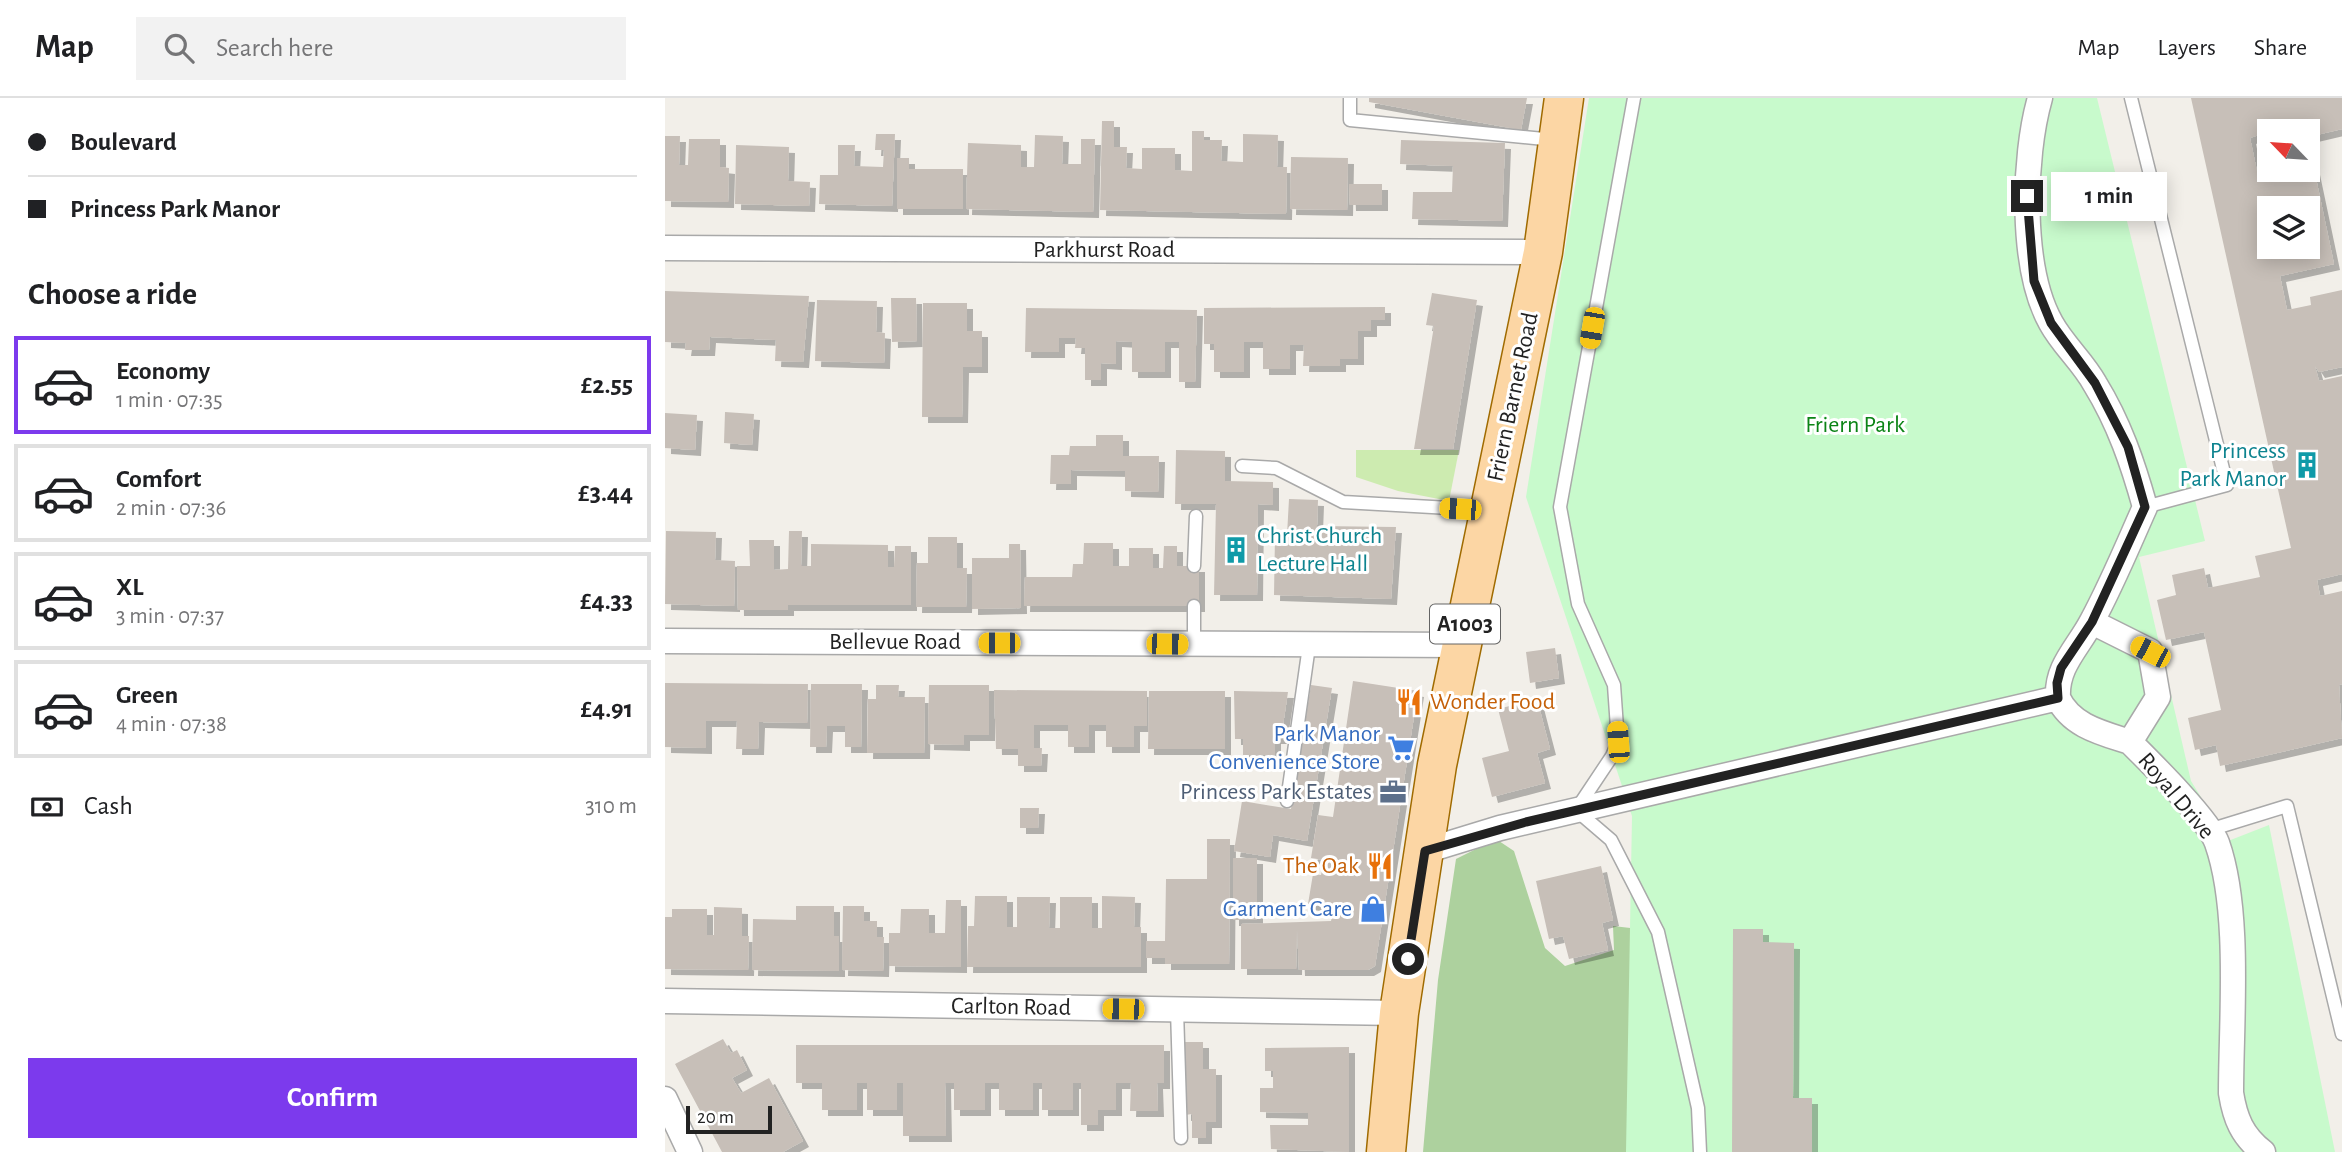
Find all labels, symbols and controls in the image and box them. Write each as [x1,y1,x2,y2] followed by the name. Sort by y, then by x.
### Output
[136,17,626,80] search box
[160,29,198,67] icon: search
[35,31,94,64] text: Map
[216,35,334,61] text: Search here
[2077,36,2119,60] text: Map
[2157,36,2216,60] text: Layers
[2254,36,2307,60] text: Share
[2257,119,2321,182] north arrow
[2257,119,2320,259] map controls
[70,129,177,155] text: Boulevard
[2051,172,2167,220] callout: 1 min
[2011,180,2043,212] route end
[2085,185,2133,208] text: 1 min
[70,196,280,222] text: Princess Park Manor
[2257,196,2320,259] button: layers
[1033,238,1175,262] street label: Parkhurst Road
[28,278,197,310] text: Choose a ride
[1579,305,1606,351] car
[1483,310,1543,484] street label: Friern Barnet Road
[32,354,95,417] icon: car
[116,358,210,384] text: Economy
[581,372,633,398] text: £2.55
[116,389,223,412] text: 1 min · 07:35
[1805,413,1905,437] park label: Friern Park
[2179,439,2286,491] place label: Princess Park Manor
[2292,450,2322,480] building icon: Princess Park Manor
[32,462,95,525] icon: car
[116,466,201,492] text: Comfort
[578,480,633,506] text: £3.44
[116,497,226,520] text: 2 min · 07:36
[1439,497,1482,521] car
[1257,524,1382,576] place label: Christ Church Lecture Hall
[1221,535,1251,565] building icon: Christ Church Lecture Hall
[32,570,95,633] icon: car
[116,574,143,600] text: XL
[580,588,633,614] text: £4.33
[1430,604,1500,644] road number: A1003
[116,605,224,628] text: 3 min · 07:37
[829,630,961,654] street label: Bellevue Road
[979,633,1021,654] car
[1146,633,1189,655] car
[2127,633,2174,671] car
[32,678,95,741] icon: car
[116,682,178,708] text: Green
[1394,687,1424,717] restaurant icon: Wonder Food
[1430,690,1555,714] place label: Wonder Food
[580,696,633,722] text: £4.91
[116,713,227,736] text: 4 min · 07:38
[1607,720,1630,764] car
[1209,722,1380,774] place label: Park Manor Convenience Store
[1386,733,1416,763] supermarket icon: Park Manor Convenience Store
[2133,748,2219,844] street label: Royal Drive
[1378,777,1408,807] office icon: Princess Park Estates
[1180,780,1372,804] place label: Princess Park Estates
[28,788,66,826] icon: cash
[84,793,133,819] text: Cash
[585,795,637,818] text: 310 m
[1365,851,1395,881] restaurant icon: The Oak
[1283,854,1359,878] place label: The Oak
[1358,894,1388,924] shop icon: Garment Care
[1223,897,1352,921] place label: Garment Care
[1392,943,1424,975] route start
[951,994,1071,1020] street label: Carlton Road
[1102,998,1145,1020] car
[28,1058,637,1138] button: Confirm
[686,1103,772,1135] scale bar
[697,1108,734,1127] text: 20 m

